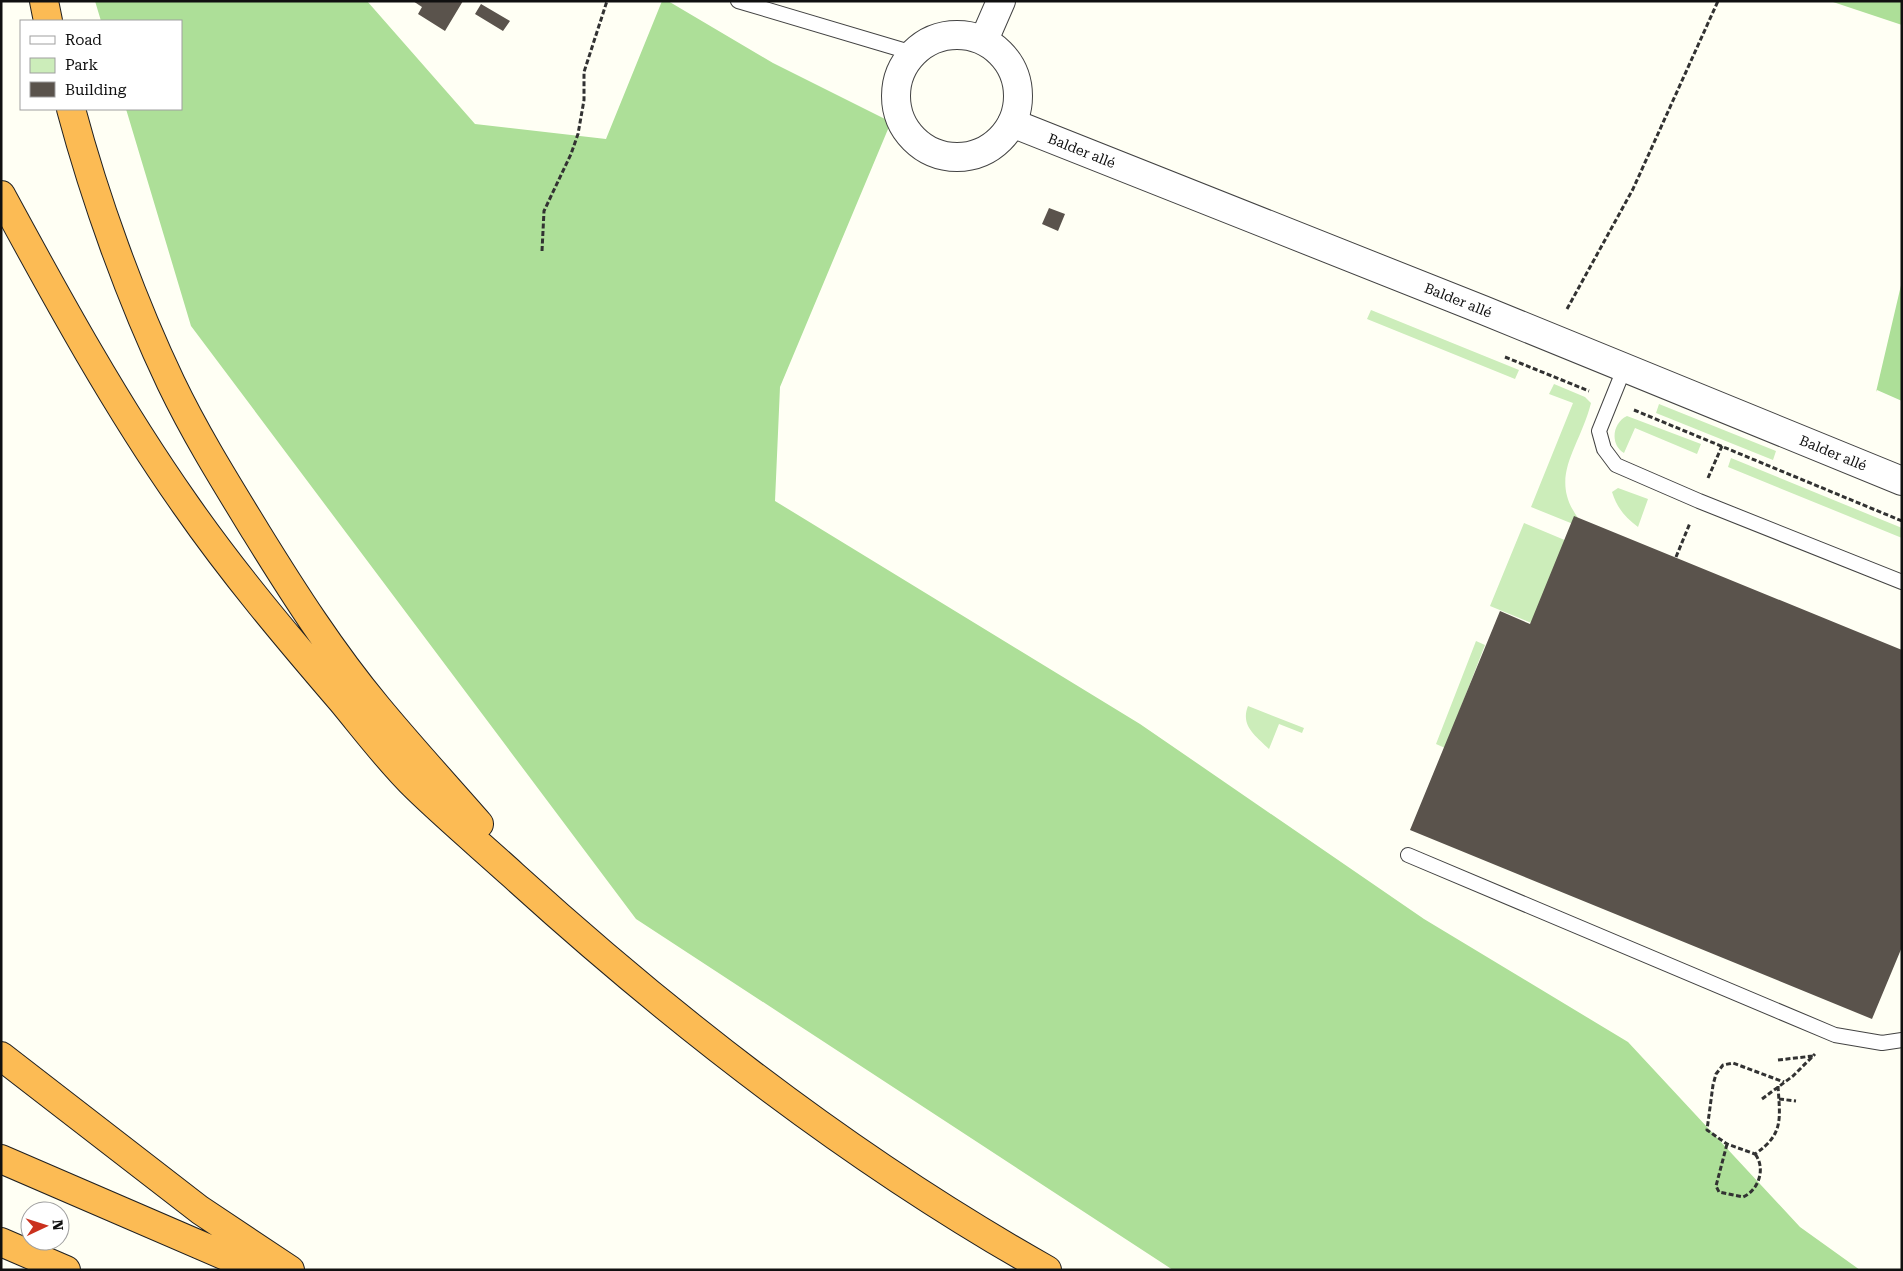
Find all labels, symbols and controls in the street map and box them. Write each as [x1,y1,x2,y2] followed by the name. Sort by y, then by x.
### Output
[20,20,182,110] legend
[65,31,102,49] text: Road
[65,56,99,74] text: Park
[65,81,127,99] text: Building
[1046,130,1118,171] street label: Balder allé
[1422,280,1494,321] street label: Balder allé
[1797,432,1869,474] street label: Balder allé
[20,1201,70,1251] north arrow
[50,1219,66,1231] text: N

